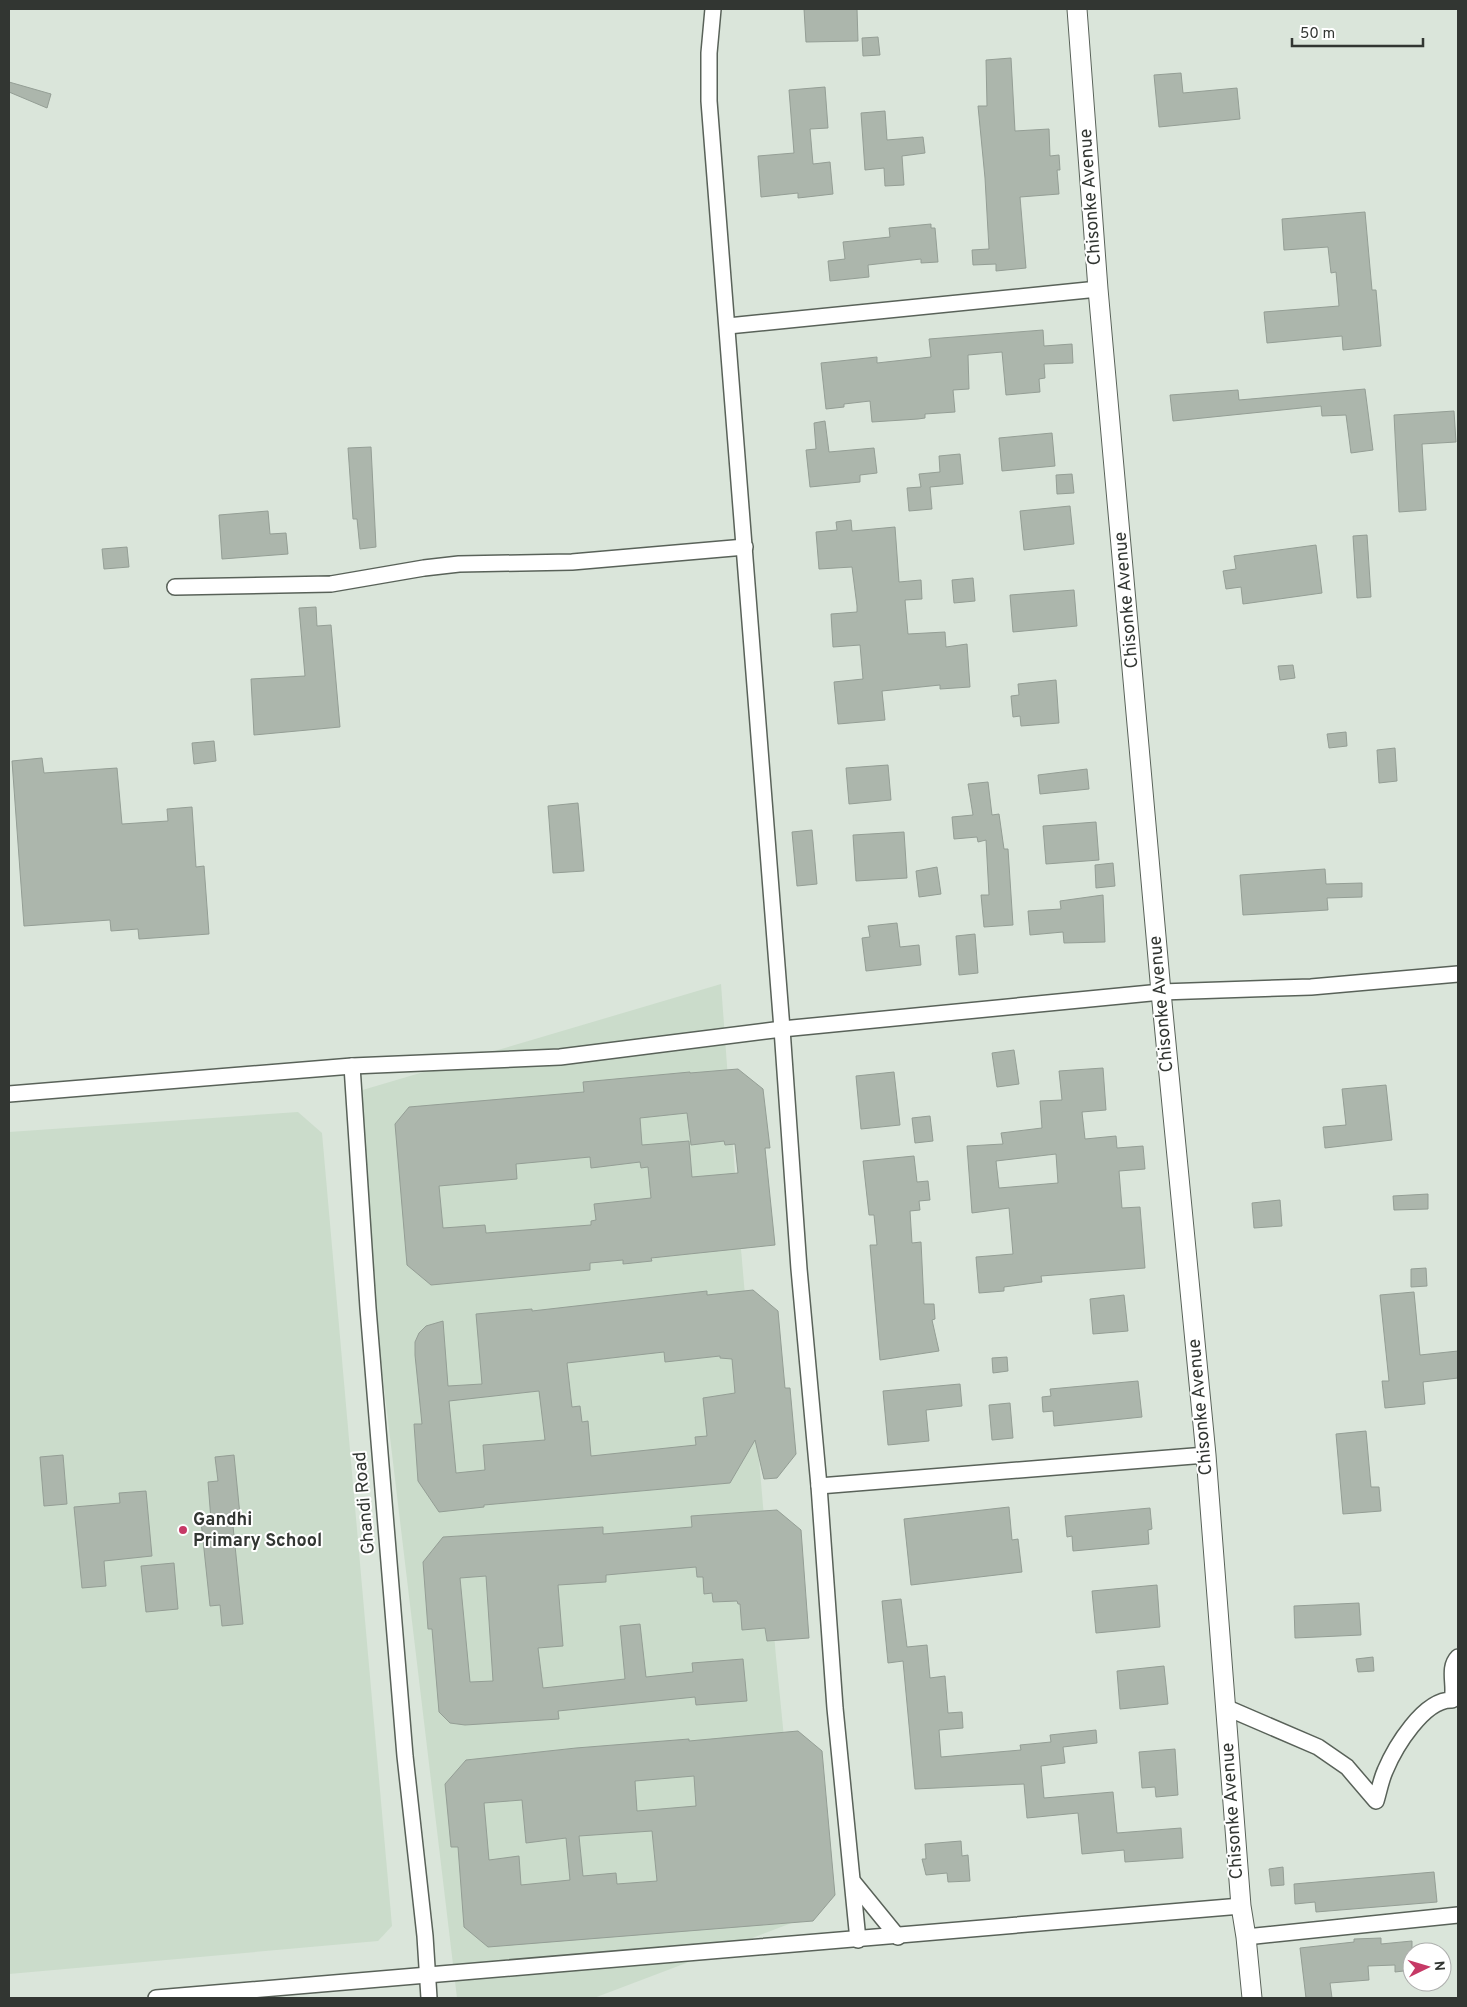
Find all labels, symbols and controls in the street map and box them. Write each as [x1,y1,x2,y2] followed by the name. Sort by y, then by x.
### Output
[1292,15,1423,47] scale bar
[1300,25,1335,44] text: 50 m
[1075,128,1107,266] street label: Chisonke Avenue
[1110,531,1144,669] street label: Chisonke Avenue
[1145,935,1179,1073] street label: Chisonke Avenue
[1184,1338,1218,1476] street label: Chisonke Avenue
[349,1451,381,1555] street label: Ghandi Road
[193,1509,322,1553] place label: Gandhi Primary School
[177,1524,189,1536] marker: Gandhi Primary School
[1217,1742,1249,1880] street label: Chisonke Avenue
[1402,1942,1452,1992] north arrow
[1430,1960,1447,1972] text: N

